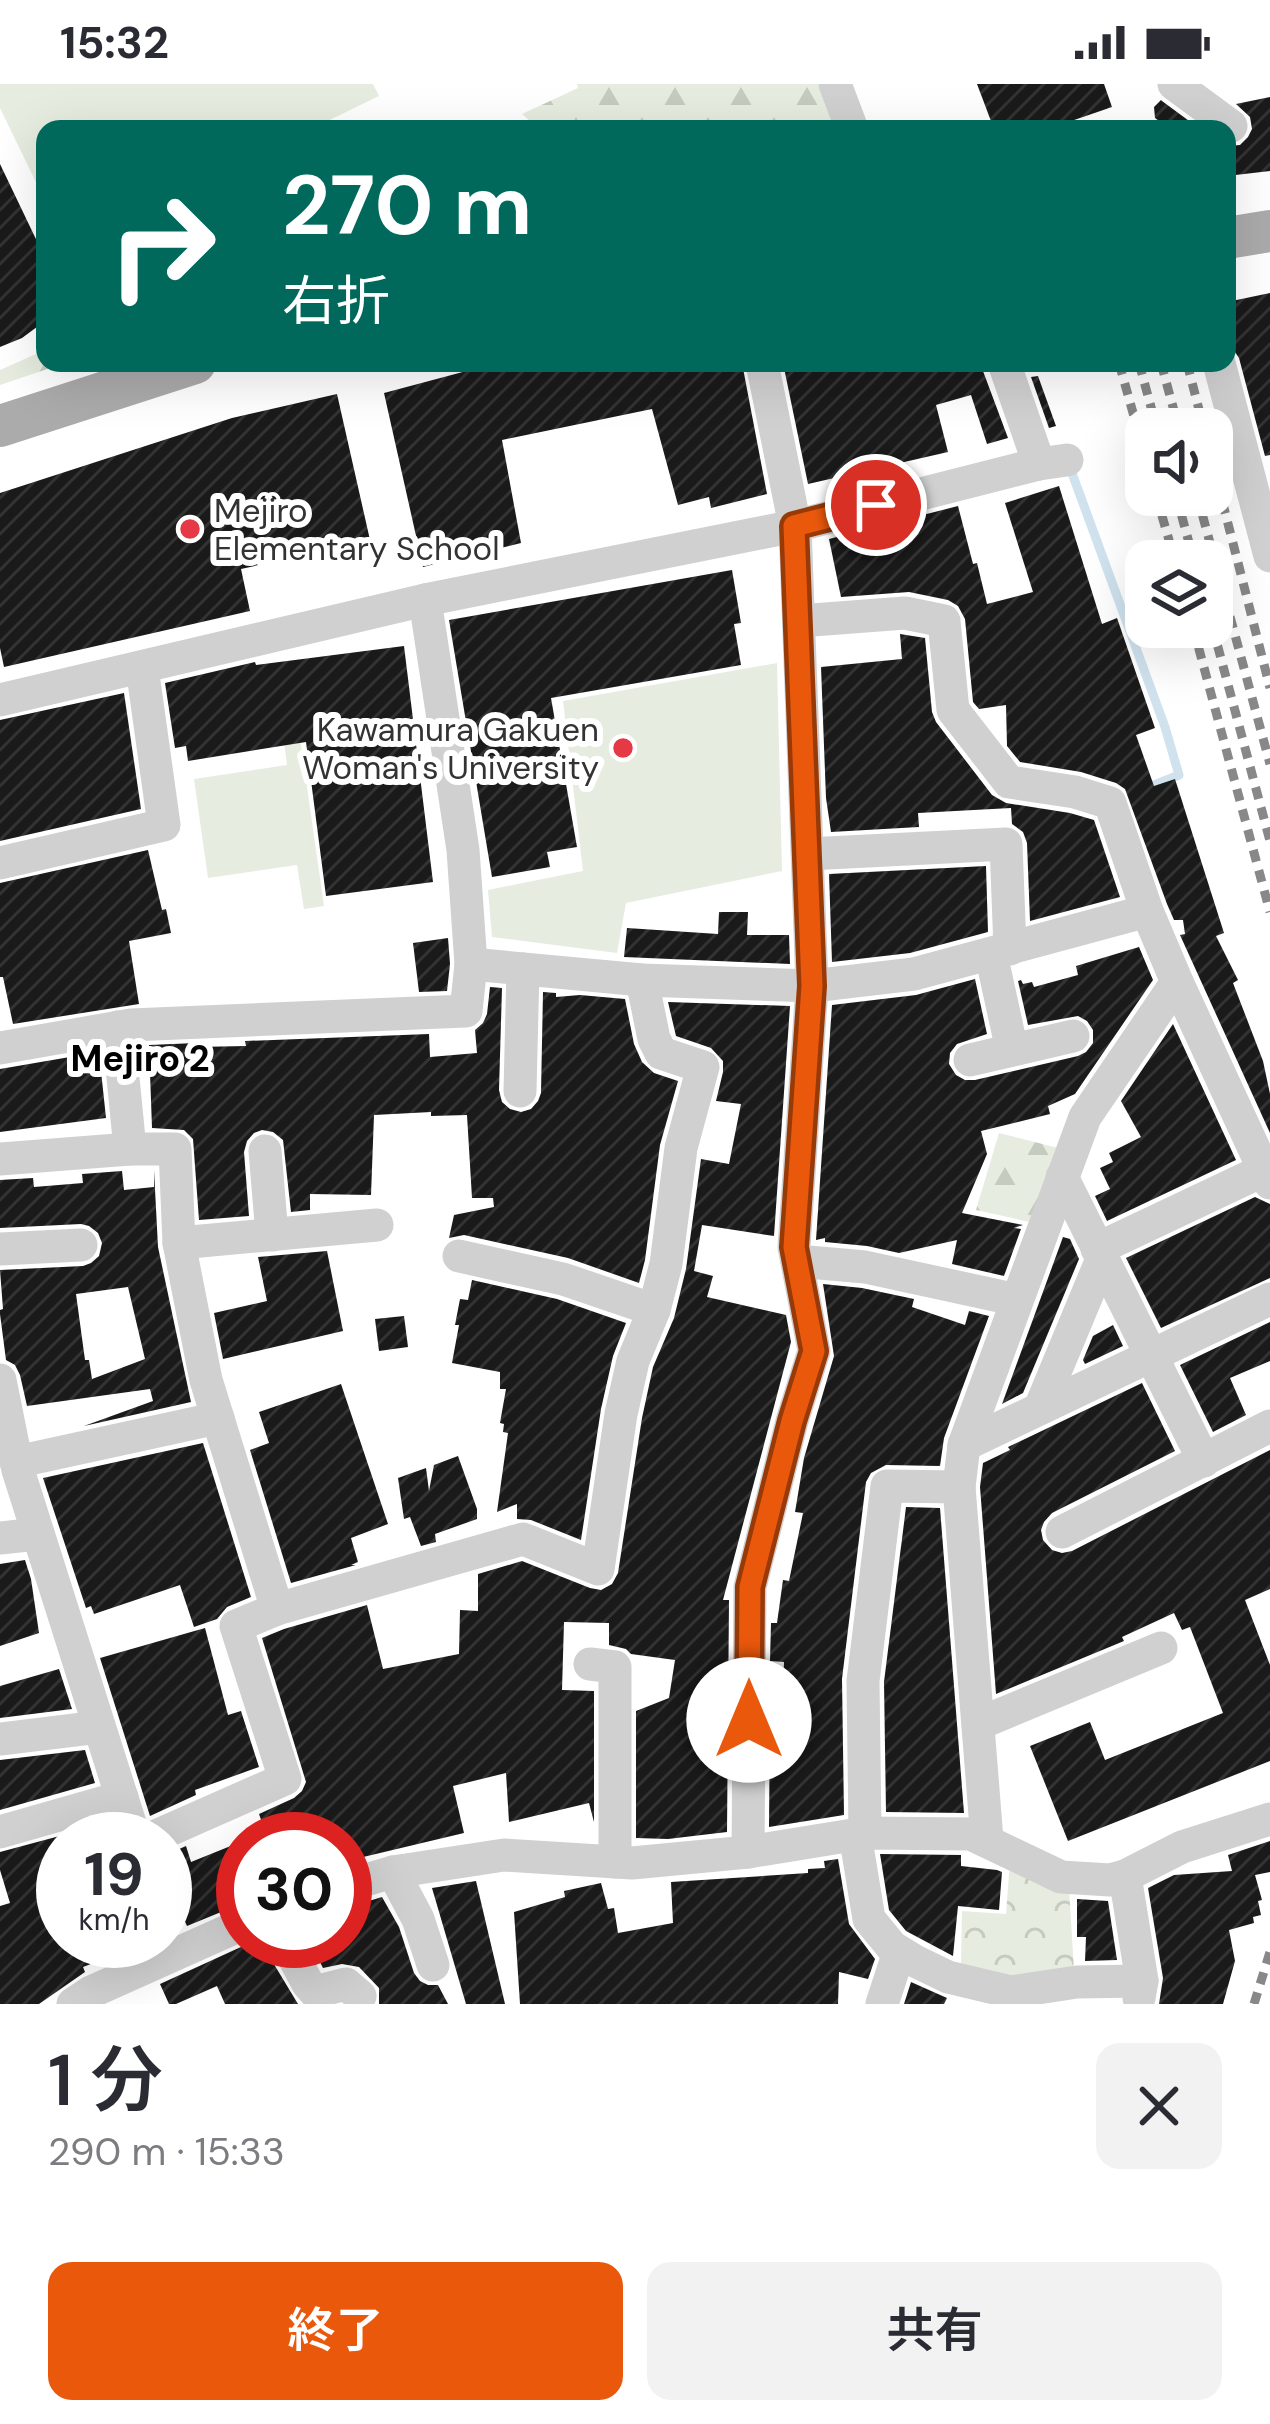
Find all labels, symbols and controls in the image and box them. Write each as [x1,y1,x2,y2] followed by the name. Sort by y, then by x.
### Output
[60,13,169,72] text: 15:32
[282,151,532,260] text: 270 m
[84,168,240,324] icon: right
[282,266,390,337] text: 右折
[1125,408,1233,648] map controls
[1125,408,1233,516] button: sound
[825,454,927,556] pin
[843,472,909,538] icon: arrive
[214,489,500,570] place label: Mejiro Elementary School
[177,516,203,542] marker: Mejiro Elementary School
[1125,540,1233,648] button: layers
[302,708,599,789] place label: Kawamura Gakuen Woman's University
[610,735,636,761] marker: Kawamura Gakuen Woman's University
[71,1035,209,1082] district label: Mejiro 2
[686,1657,812,1783] position arrow
[216,1812,372,1968] speed limit sign: 30
[84,1835,144,1914] text: 19
[79,1900,149,1939] text: km/h
[48,2034,163,2127] text: 1 分
[1096,2043,1222,2169] button: close
[48,2126,285,2177] text: 290 m · 15:33
[48,2262,623,2400] button: 終了
[647,2262,1222,2400] button: 共有

